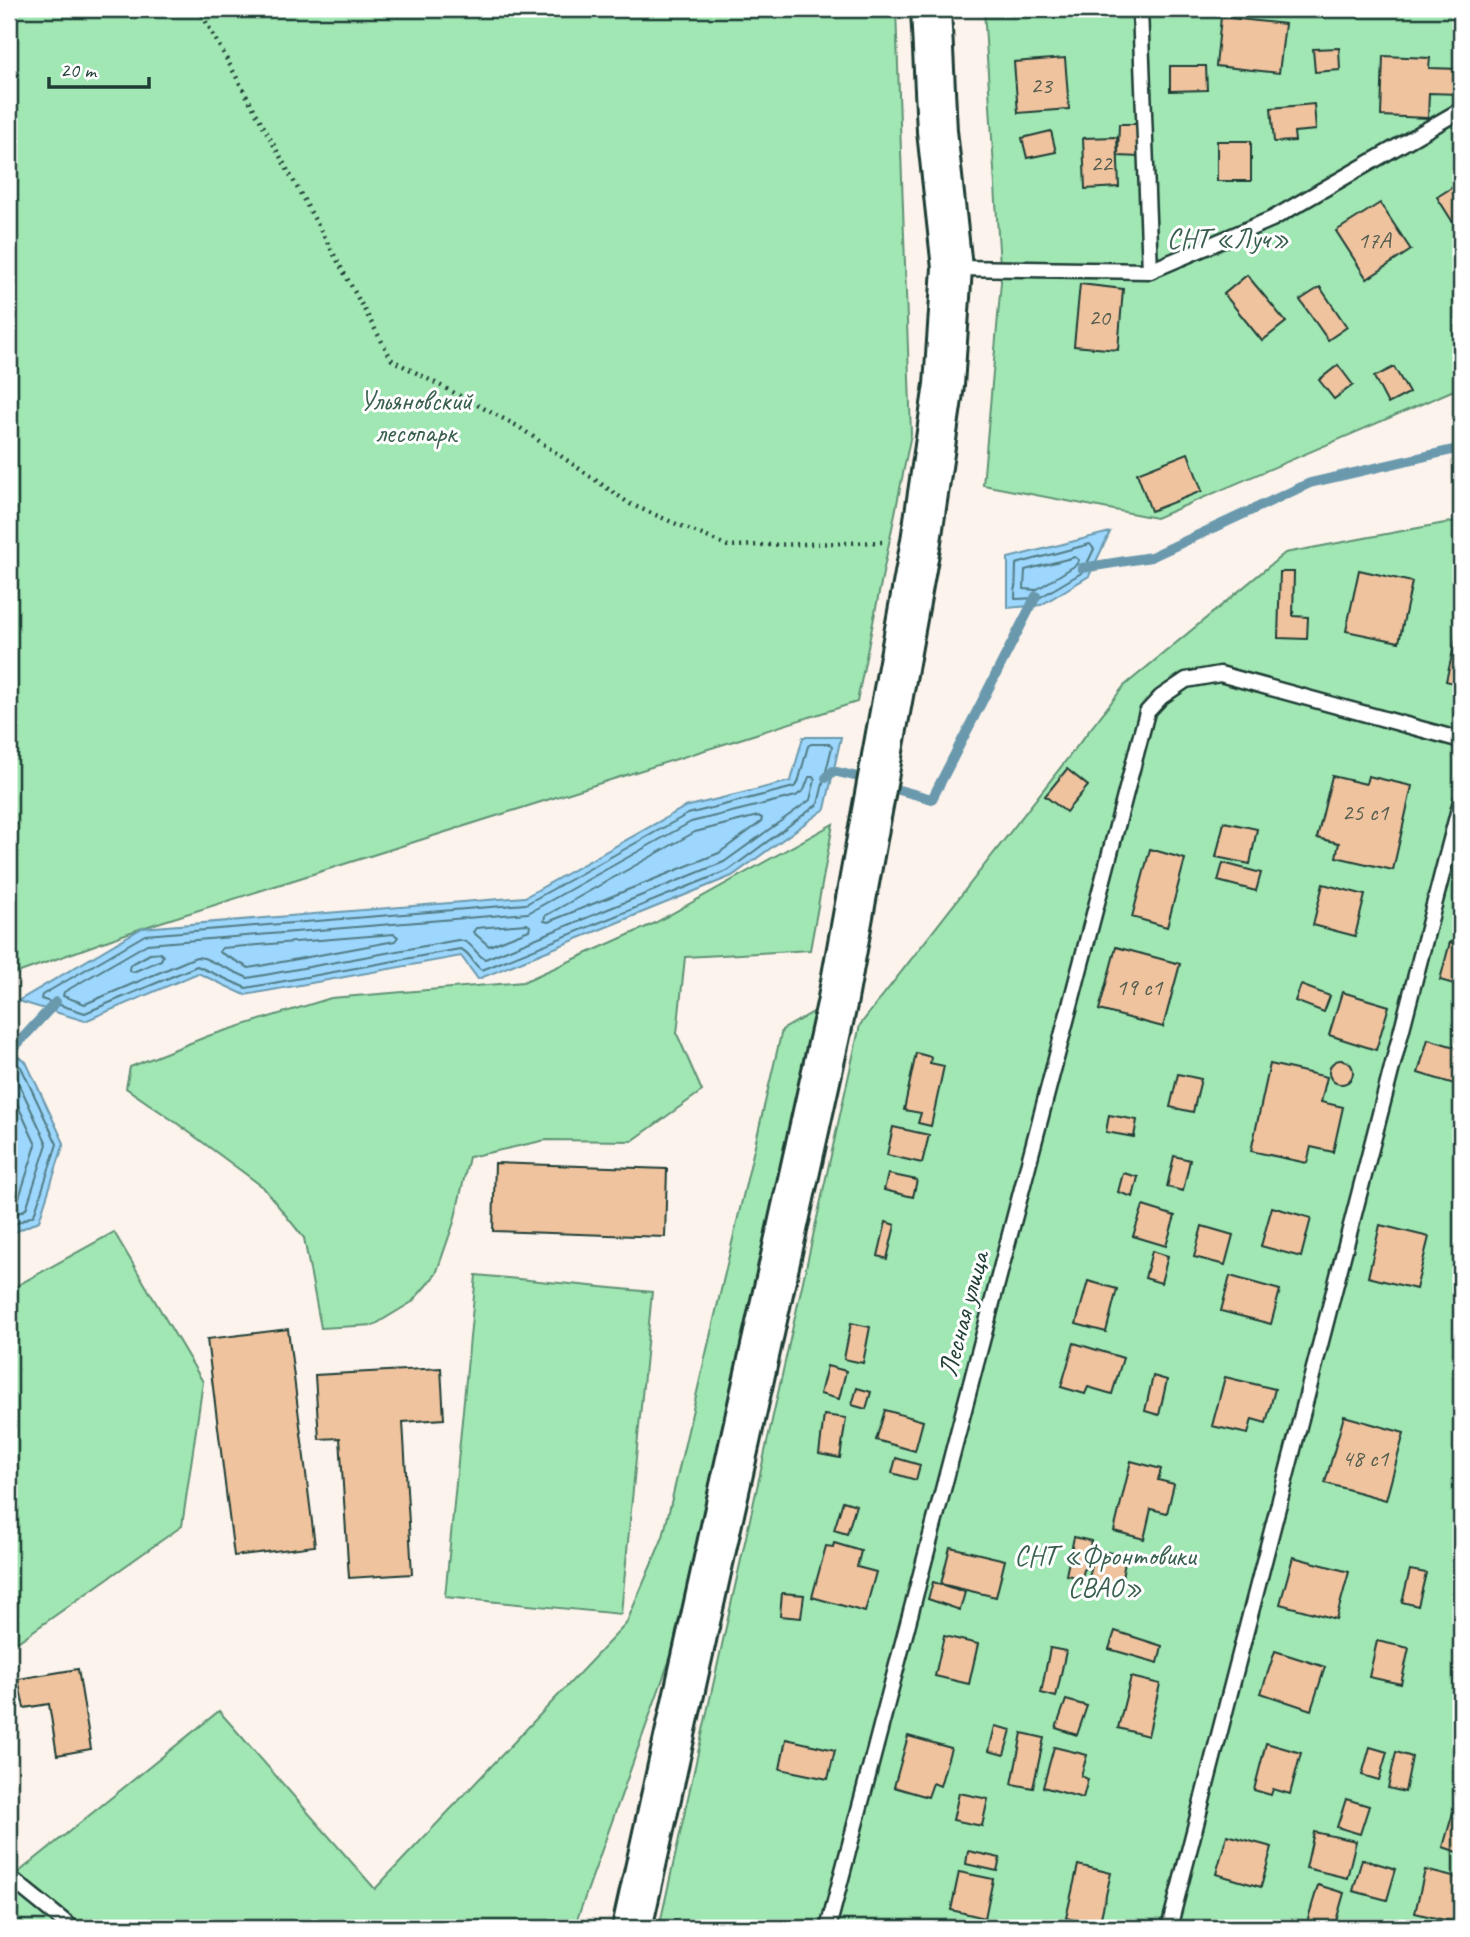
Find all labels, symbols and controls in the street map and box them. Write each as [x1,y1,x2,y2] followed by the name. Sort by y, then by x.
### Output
[49,46,149,90] scale bar
[60,57,98,83] text: 20 m
[1030,70,1054,100] house number: 23
[1090,148,1114,178] house number: 22
[1167,221,1289,256] park label: СНТ «Луч»
[1357,225,1392,255] house number: 17А
[1088,302,1112,332] house number: 20
[360,383,474,450] park label: Ульяновский лесопарк
[1342,797,1390,827] house number: 25 с1
[1116,972,1164,1002] house number: 19 с1
[930,1245,997,1380] street label: Лесная улица
[1342,1443,1390,1473] house number: 48 с1
[1014,1538,1197,1605] park label: СНТ «Фронтовики СВАО»

